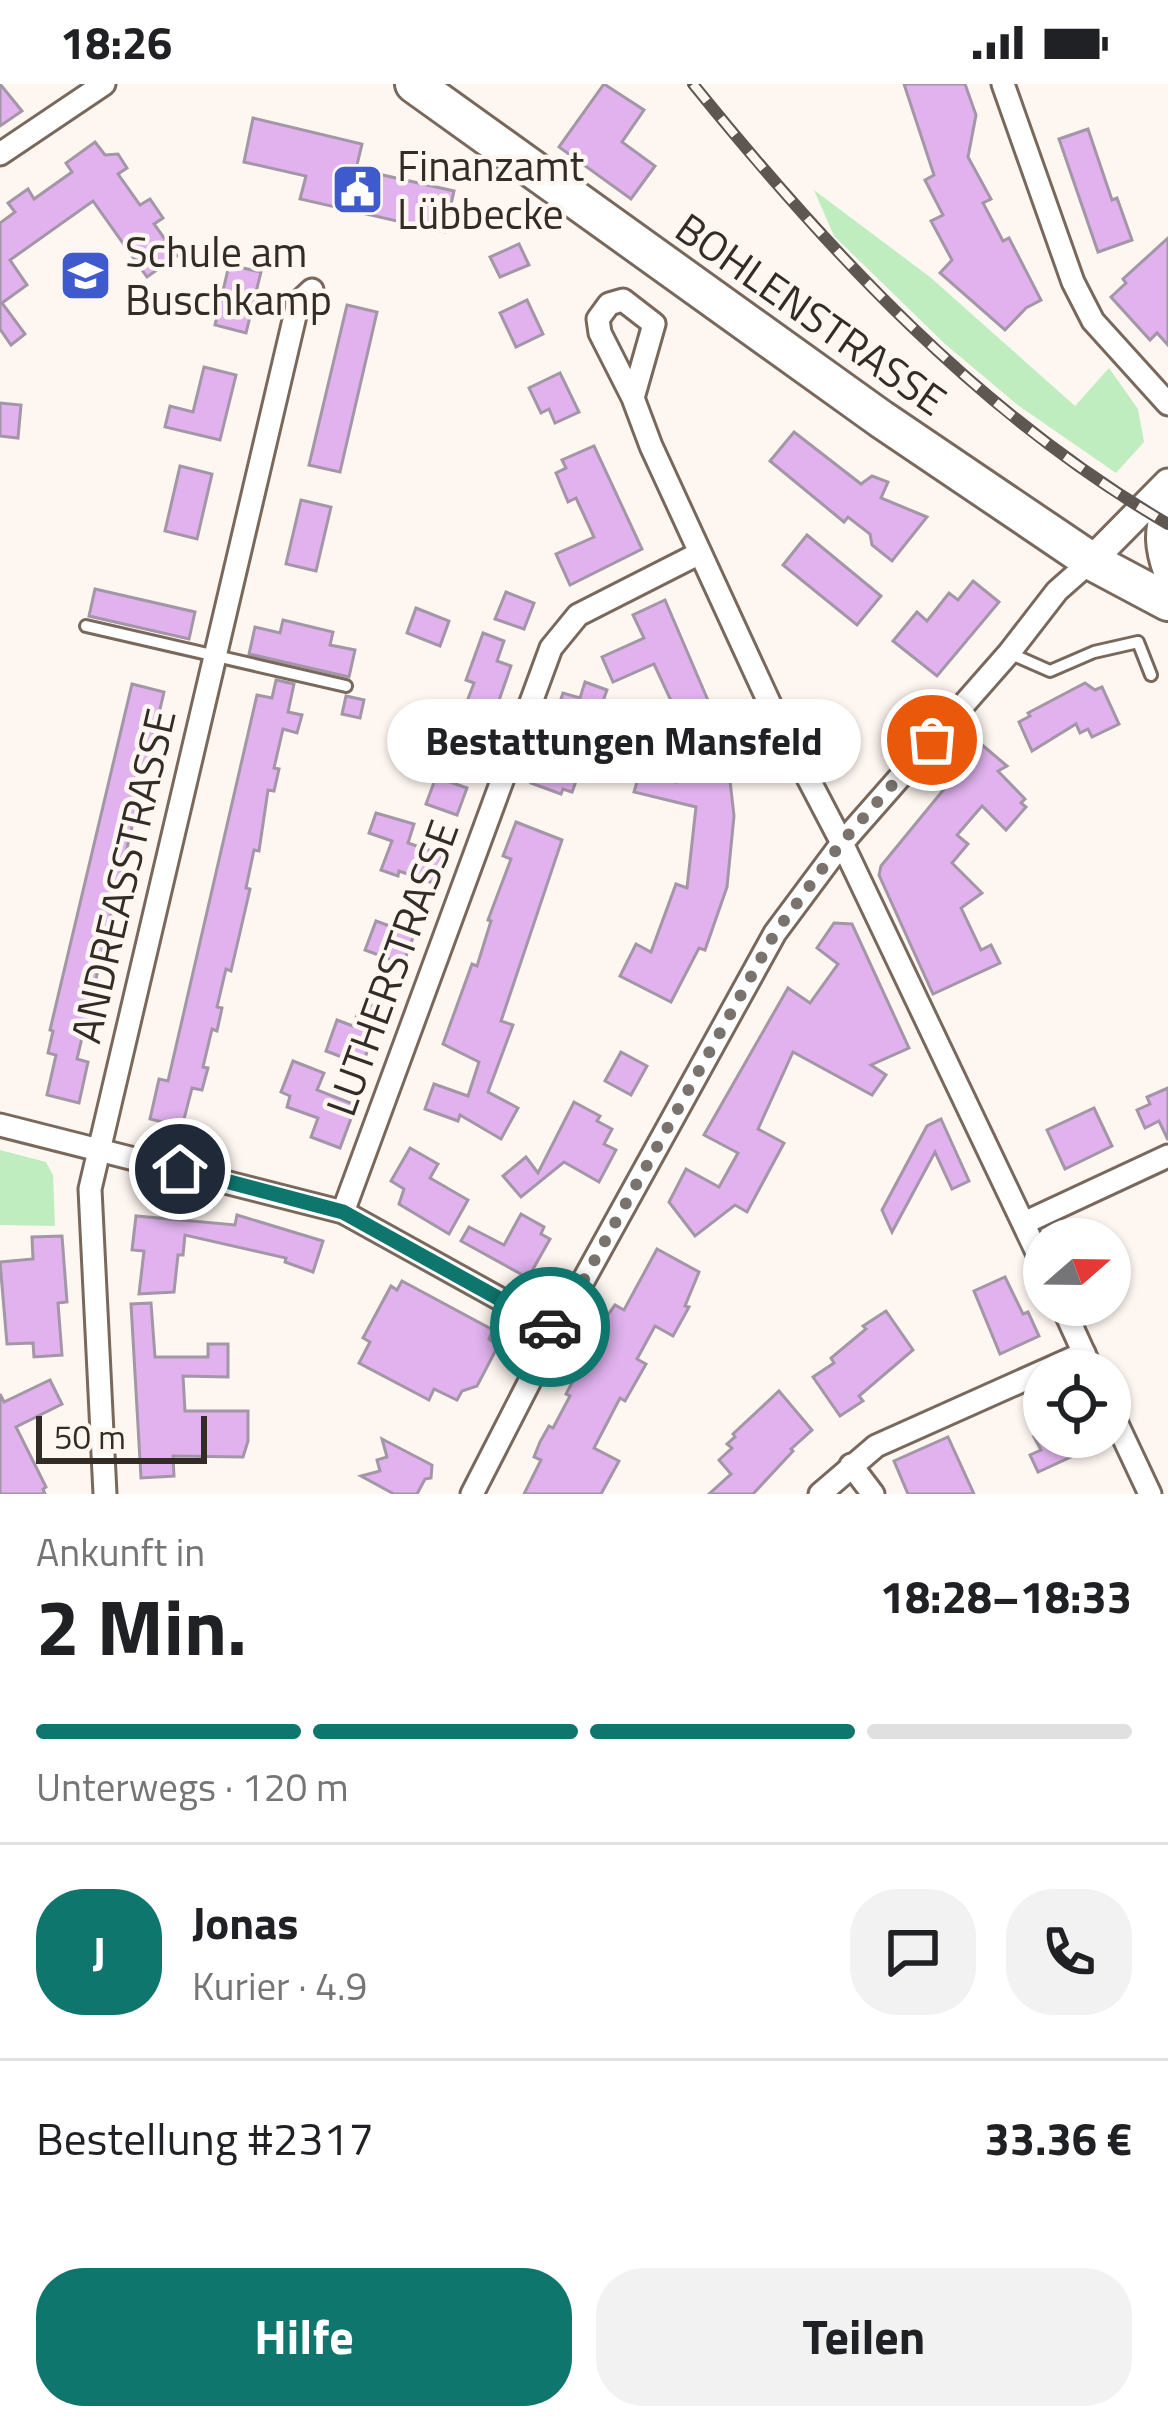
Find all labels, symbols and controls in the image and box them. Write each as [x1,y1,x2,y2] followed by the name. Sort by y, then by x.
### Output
[60,8,172,76] text: 18:26
[397,133,585,245] place label: Finanzamt Lübbecke
[330,162,386,218] public building icon: Finanzamt Lübbecke
[663,196,960,430] street label: BOHLENSTRASSE
[125,219,332,331] place label: Schule am Buschkamp
[58,248,114,304] school or university icon: Schule am Buschkamp
[881,689,983,791] pin
[386,698,860,782] callout: Bestattungen Mansfeld
[52,702,192,1049] street label: ANDREASSTRASSE
[899,707,965,773] icon: bag
[425,711,823,770] text: Bestattungen Mansfeld
[308,811,474,1124] street label: LUTHERSTRASSE
[129,1118,231,1220] pin
[147,1136,213,1202] icon: home
[1023,1218,1131,1326] north arrow
[1023,1218,1131,1458] map controls
[490,1267,610,1387] courier
[517,1294,583,1360] icon: car
[1023,1350,1131,1458] button: locate
[36,1410,207,1463] scale bar
[54,1412,126,1462] text: 50 m
[36,1522,205,1581] text: Ankunft in
[880,1562,1132,1630] text: 18:28–18:33
[36,1567,247,1685] text: 2 Min.
[36,1757,349,1816] text: Unterwegs · 120 m
[192,1888,298,1956] text: Jonas
[850,1889,976,2015] button: chat
[1006,1889,1132,2015] button: phone
[92,1918,106,1986] text: J
[192,1956,367,2015] text: Kurier · 4.9
[36,2104,374,2172] text: Bestellung #2317
[985,2104,1132,2172] text: 33.36 €
[36,2268,572,2406] button: Hilfe
[596,2268,1132,2406] button: Teilen

